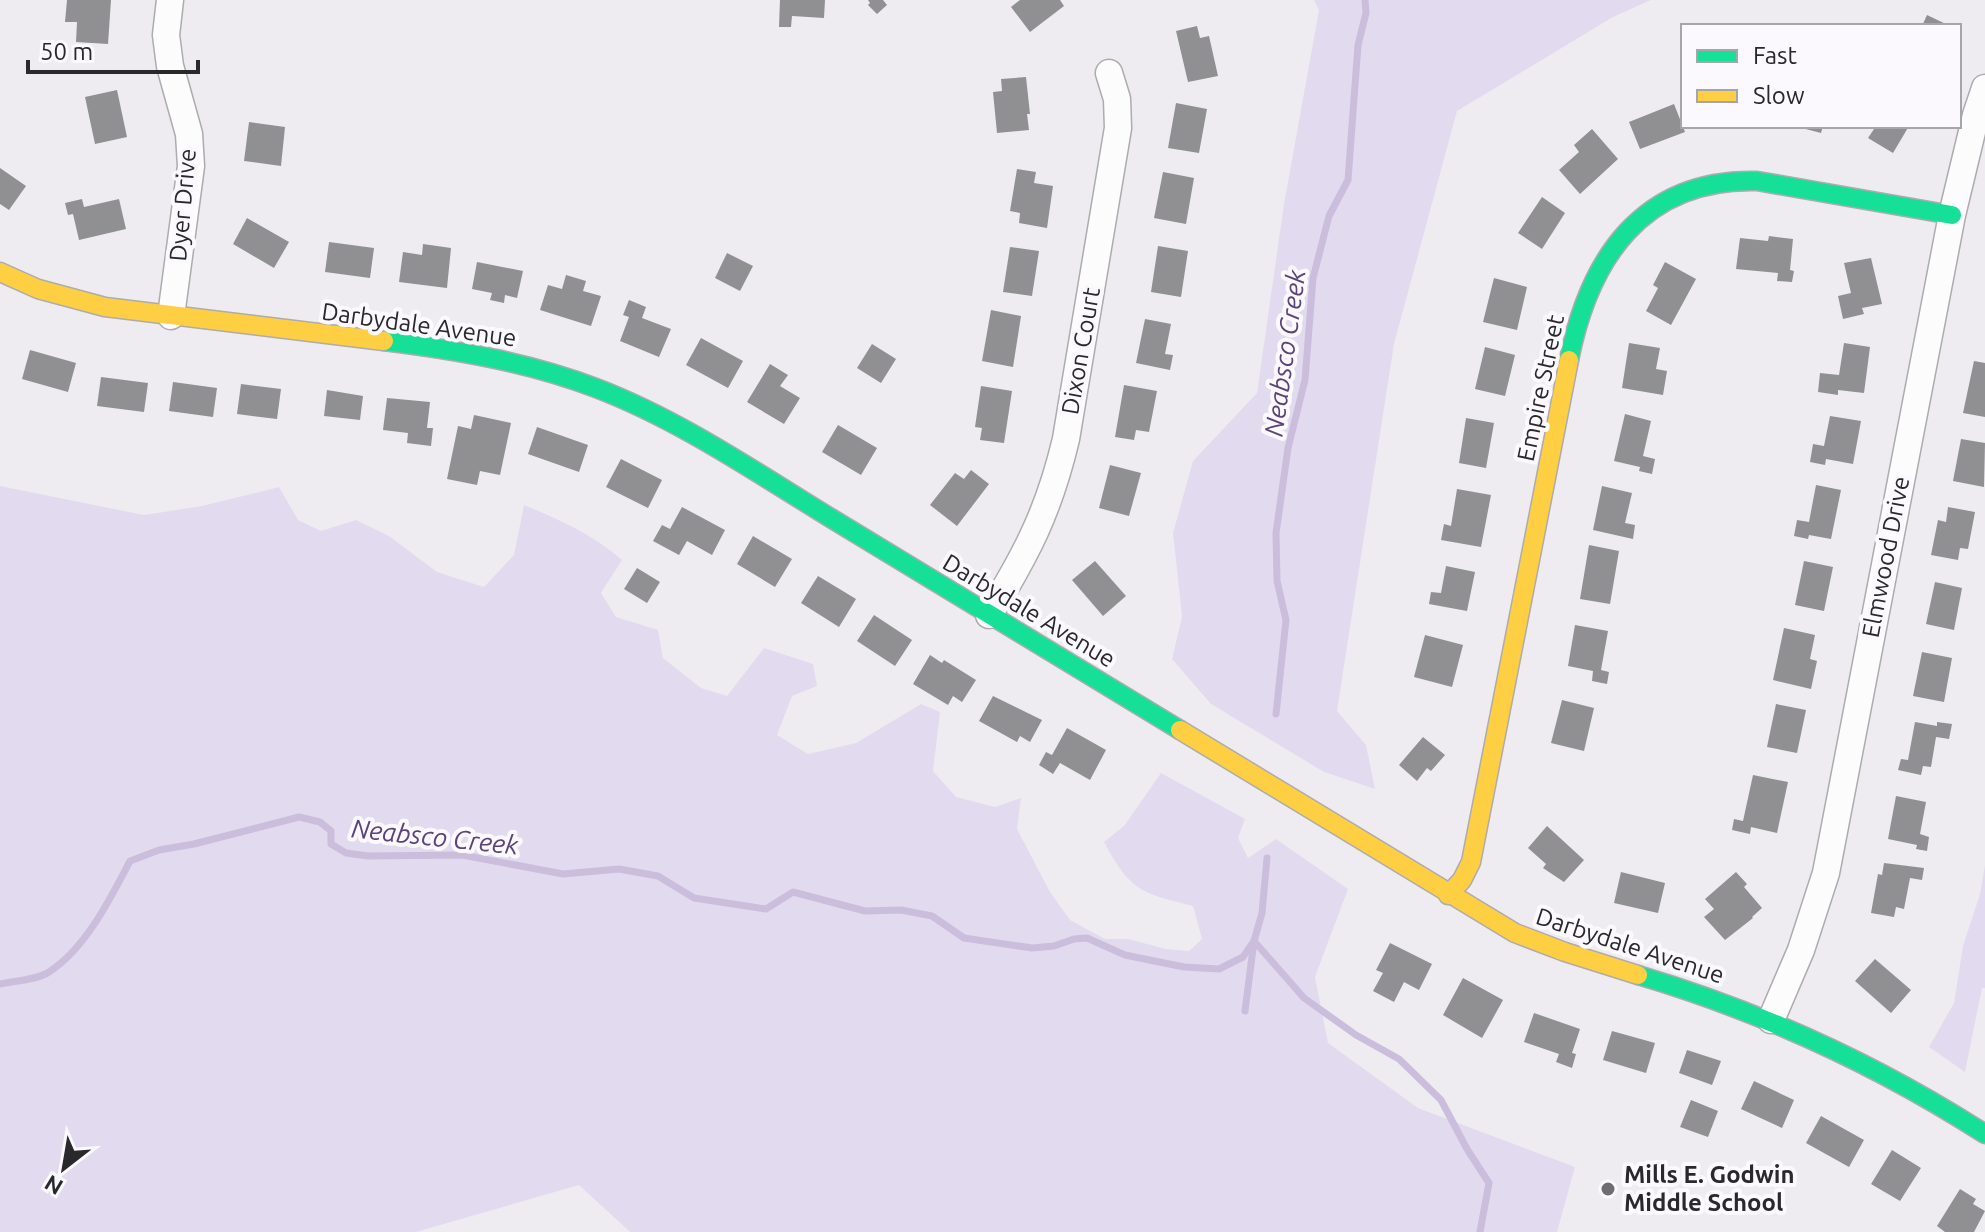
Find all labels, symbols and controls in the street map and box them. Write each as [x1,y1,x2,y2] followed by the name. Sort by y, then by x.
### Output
[28,24,198,74] scale bar
[1681,24,1961,128] legend
[40,38,93,65] text: 50 m
[1753,42,1797,69] text: Fast
[1753,82,1805,109] text: Slow
[164,147,201,262] street label: Dyer Drive
[1258,267,1311,438] water label: Neabsco Creek
[1056,285,1105,417] street label: Dixon Court
[320,297,518,352] street label: Darbydale Avenue
[1512,312,1569,464] street label: Empire Street
[1857,474,1914,640] street label: Elmwood Drive
[938,548,1120,673] street label: Darbydale Avenue
[350,813,521,860] water label: Neabsco Creek
[1533,902,1728,989] street label: Darbydale Avenue
[24,1128,104,1208] north arrow
[1624,1161,1794,1216] place label: Mills E. Godwin Middle School
[40,1171,67,1201] text: N
[1599,1180,1617,1198] marker: Mills E. Godwin Middle School

